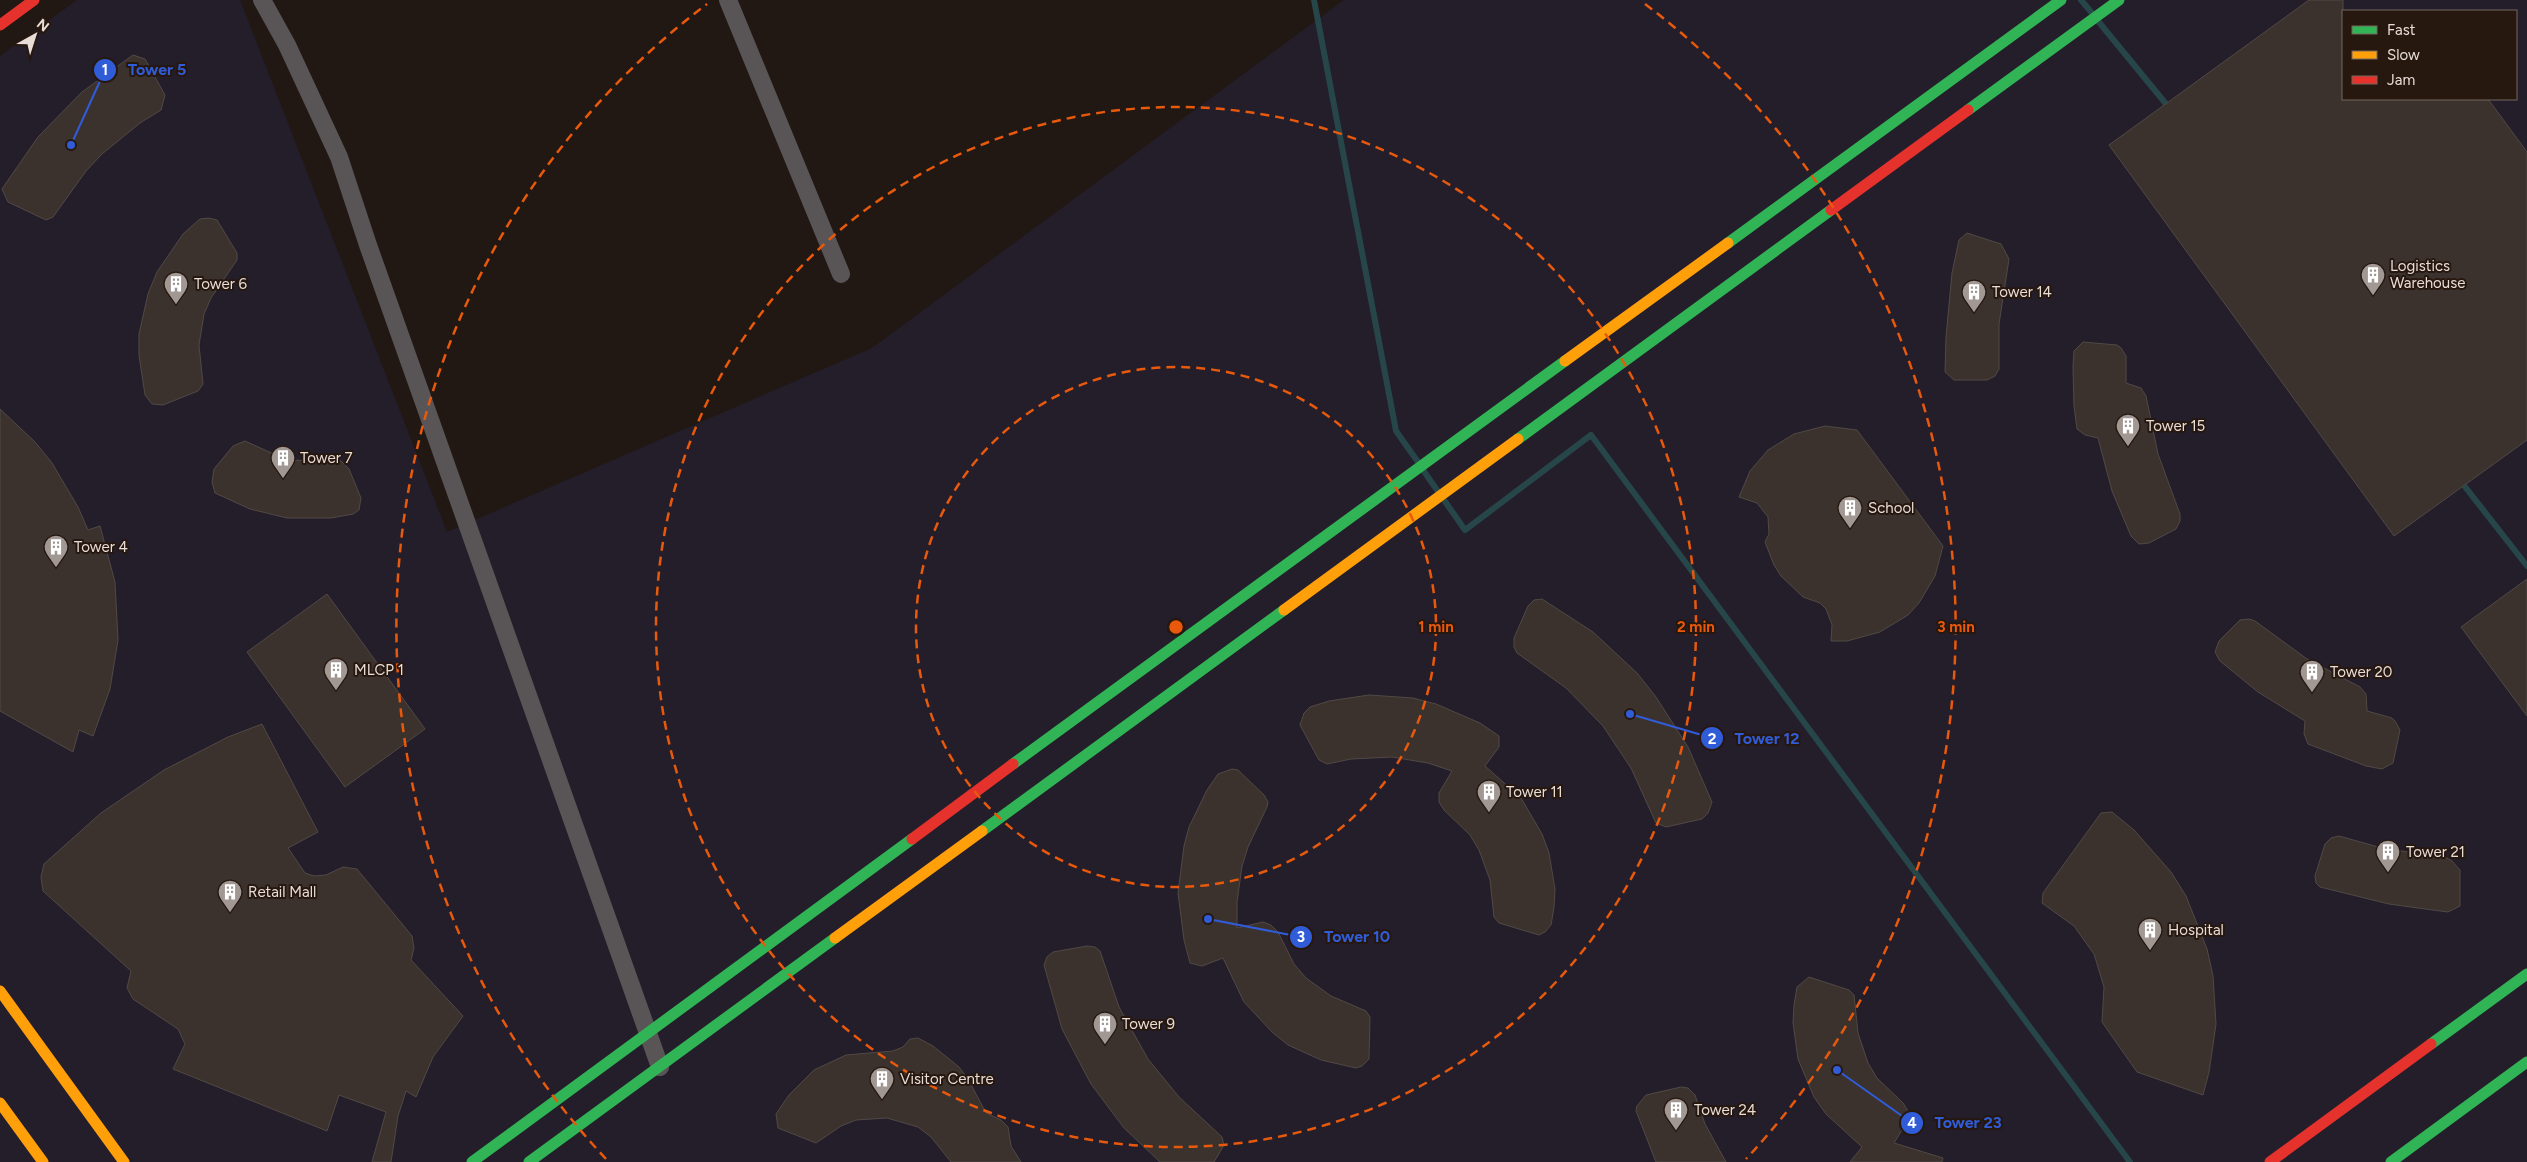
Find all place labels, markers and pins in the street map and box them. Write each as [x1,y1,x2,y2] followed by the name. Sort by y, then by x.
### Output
[93,54,196,85] callout: Tower 5
[2390,257,2465,292] place label: Logistics Warehouse
[2360,262,2386,296] building icon: Logistics Warehouse
[163,271,189,305] building icon: Tower 6
[194,275,247,293] place label: Tower 6
[1961,279,1987,313] building icon: Tower 14
[1992,283,2052,301] place label: Tower 14
[2115,413,2141,447] building icon: Tower 15
[2146,417,2205,435] place label: Tower 15
[270,445,296,479] building icon: Tower 7
[300,449,352,467] place label: Tower 7
[1837,495,1863,529] building icon: School
[1868,499,1914,517] place label: School
[43,534,69,568] building icon: Tower 4
[74,538,128,556] place label: Tower 4
[1167,618,1185,636] centre of rings
[323,657,349,691] building icon: MLCP 1
[2299,659,2325,693] building icon: Tower 20
[354,661,404,679] place label: MLCP 1
[2330,663,2392,681] place label: Tower 20
[1700,723,1810,754] callout: Tower 12
[1476,779,1502,813] building icon: Tower 11
[1506,783,1563,801] place label: Tower 11
[2375,839,2401,873] building icon: Tower 21
[2406,843,2465,861] place label: Tower 21
[217,879,243,913] building icon: Retail Mall
[248,883,316,901] place label: Retail Mall
[2137,917,2163,951] building icon: Hospital
[1289,921,1400,952] callout: Tower 10
[2168,921,2224,939] place label: Hospital
[1092,1011,1118,1045] building icon: Tower 9
[1122,1015,1175,1033] place label: Tower 9
[869,1066,895,1100] building icon: Visitor Centre
[900,1070,994,1088] place label: Visitor Centre
[1663,1097,1689,1131] building icon: Tower 24
[1694,1101,1756,1119] place label: Tower 24
[1900,1107,2012,1138] callout: Tower 23

